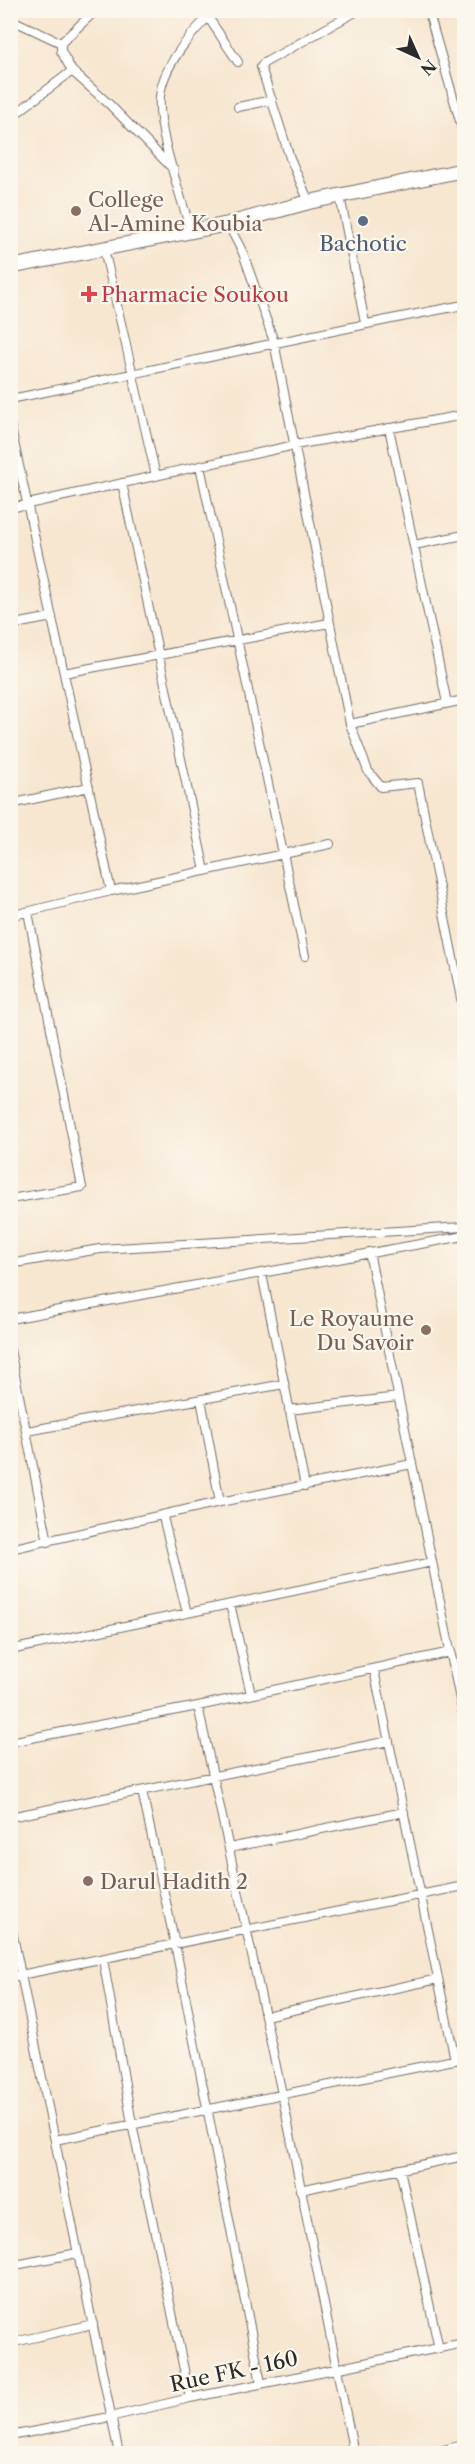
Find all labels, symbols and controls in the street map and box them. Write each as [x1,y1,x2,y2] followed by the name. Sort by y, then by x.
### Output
[388,27,448,87] north arrow
[417,56,441,80] text: N
[87,187,263,236] place label: College Al-Amine Koubia
[69,204,83,218] marker: College Al-Amine Koubia
[356,214,370,228] marker: Bachotic
[319,231,407,256] place label: Bachotic
[101,282,289,307] place label: Pharmacie Soukou
[82,287,96,301] marker: Pharmacie Soukou
[289,1306,414,1355] place label: Le Royaume Du Savoir
[419,1323,433,1337] marker: Le Royaume Du Savoir
[100,1869,248,1894] place label: Darul Hadith 2
[81,1874,95,1888] marker: Darul Hadith 2
[168,2345,300,2397] street label: Rue FK - 160

